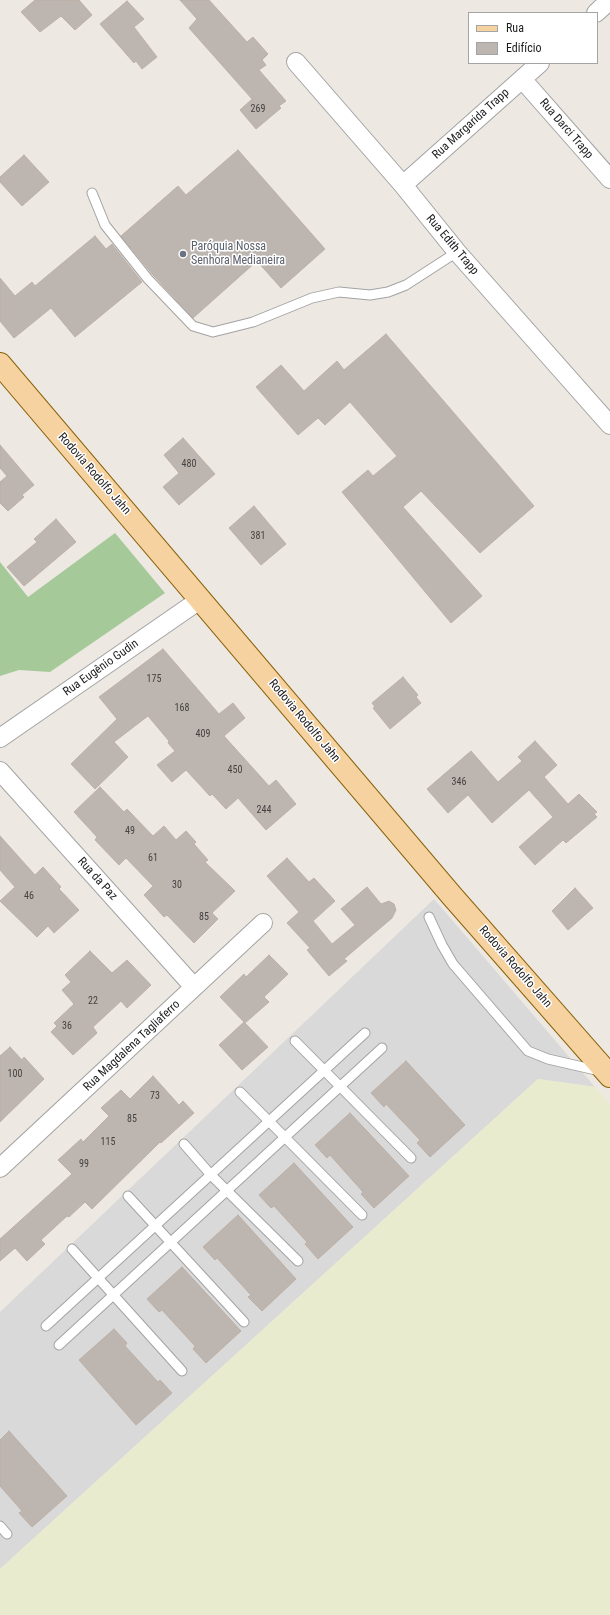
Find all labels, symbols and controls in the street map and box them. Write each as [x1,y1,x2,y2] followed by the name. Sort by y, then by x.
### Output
[468,12,598,64] legend
[506,21,524,35] text: Rua
[506,41,542,55] text: Edifício
[430,86,512,162] street label: Rua Margarida Trapp
[536,96,596,162] street label: Rua Darci Trapp
[251,103,265,115] house number: 269
[423,212,481,278] street label: Rua Edith Trapp
[191,240,285,268] place label: Paróquia Nossa Senhora Medianeira
[178,249,188,259] marker: Paróquia Nossa Senhora Medianeira
[55,430,133,518] street label: Rodovia Rodolfo Jahn
[182,458,196,470] house number: 480
[251,530,265,542] house number: 381
[61,637,141,699] street label: Rua Eugênio Gudin
[147,673,161,685] house number: 175
[265,677,343,765] street label: Rodovia Rodolfo Jahn
[175,702,189,714] house number: 168
[196,728,210,740] house number: 409
[228,764,242,776] house number: 450
[452,776,466,788] house number: 346
[257,804,271,816] house number: 244
[125,825,135,837] house number: 49
[148,852,158,864] house number: 61
[74,855,120,903] street label: Rua da Paz
[172,879,182,891] house number: 30
[24,890,34,902] house number: 46
[199,911,209,923] house number: 85
[476,923,554,1011] street label: Rodovia Rodolfo Jahn
[88,995,98,1007] house number: 22
[81,997,183,1095] street label: Rua Magdalena Tagliaferro
[62,1020,72,1032] house number: 36
[8,1068,22,1080] house number: 100
[150,1090,160,1102] house number: 73
[127,1113,137,1125] house number: 85
[101,1136,115,1148] house number: 115
[79,1158,89,1170] house number: 99

